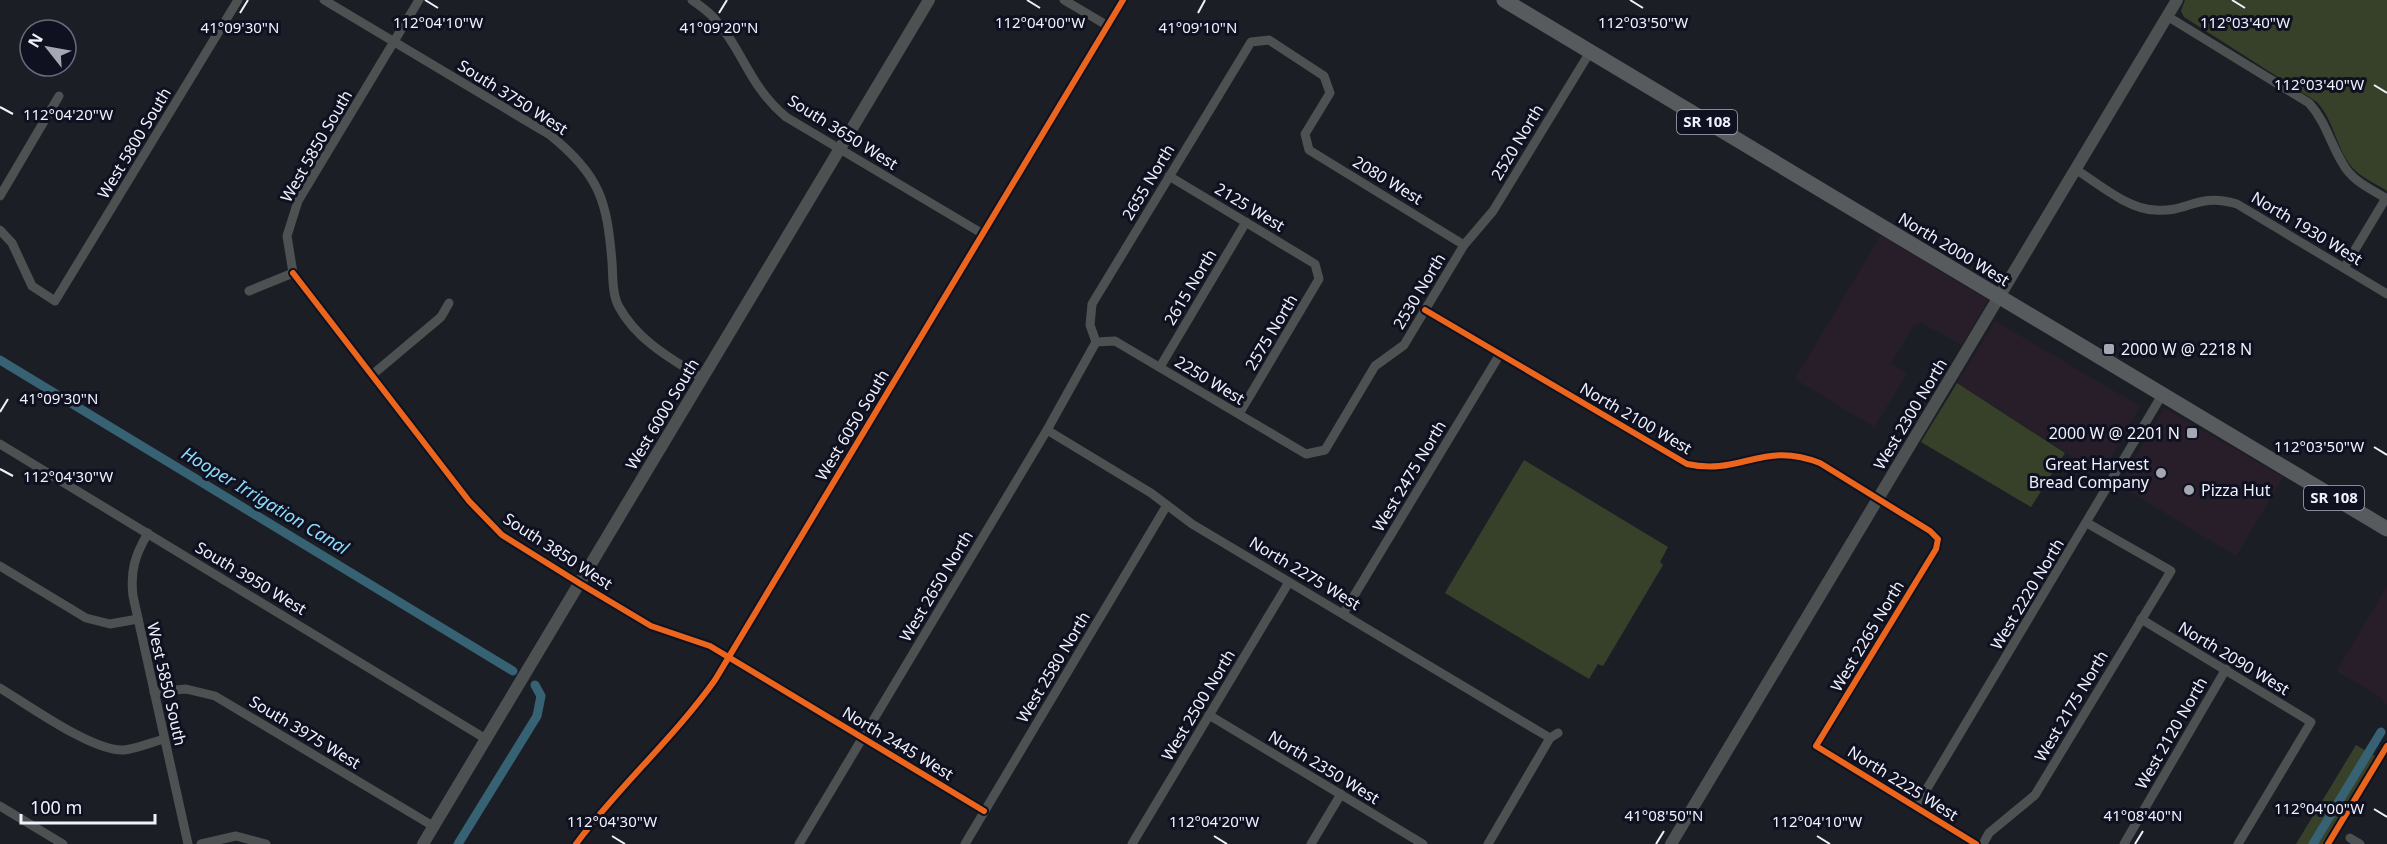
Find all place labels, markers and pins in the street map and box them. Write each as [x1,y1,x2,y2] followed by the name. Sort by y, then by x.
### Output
[2121,338,2252,360] place label: 2000 W @ 2218 N
[2102,342,2116,356] marker: 2000 W @ 2218 N
[2049,422,2180,444] place label: 2000 W @ 2201 N
[2185,426,2199,440] marker: 2000 W @ 2201 N
[2029,453,2150,493] place label: Great Harvest Bread Company
[2154,466,2168,480] marker: Great Harvest Bread Company
[2201,479,2271,501] place label: Pizza Hut
[2182,483,2196,497] marker: Pizza Hut

